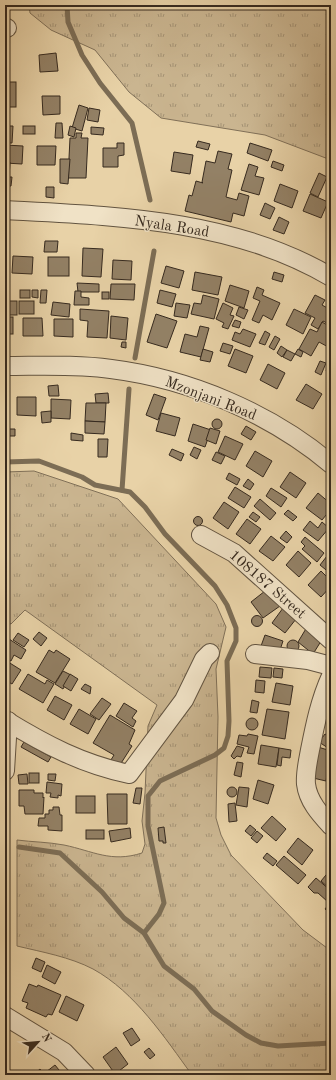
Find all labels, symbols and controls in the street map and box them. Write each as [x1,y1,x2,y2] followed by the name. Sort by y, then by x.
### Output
[133,214,210,241] street label: Nyala Road
[163,375,258,424] street label: Mzonjani Road
[226,548,308,622] street label: 108187 Street
[18,1022,58,1062] north arrow
[39,1032,53,1045] text: N

